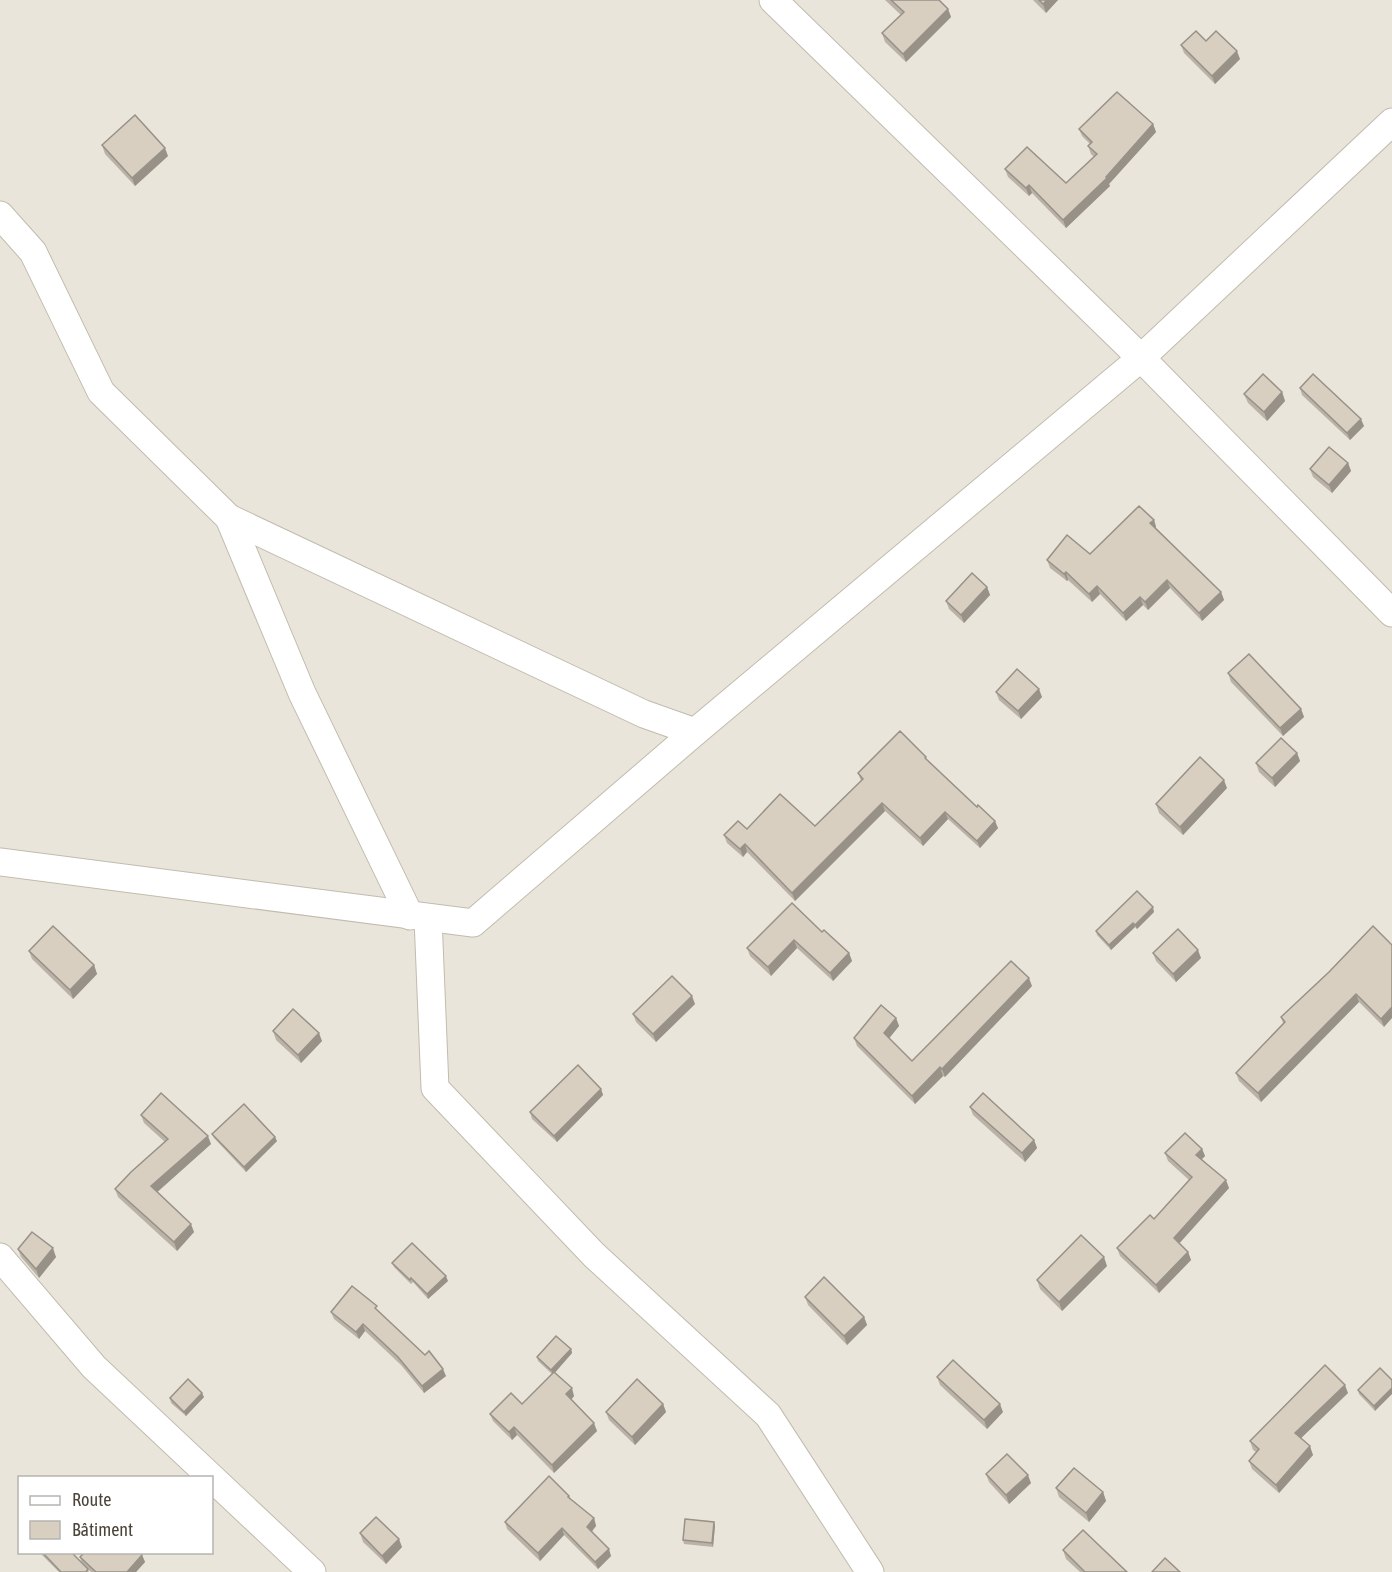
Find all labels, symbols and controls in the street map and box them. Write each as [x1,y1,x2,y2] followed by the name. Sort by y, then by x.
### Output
[18,1476,213,1554] legend
[72,1489,111,1510] text: Route
[72,1519,133,1540] text: Bâtiment

